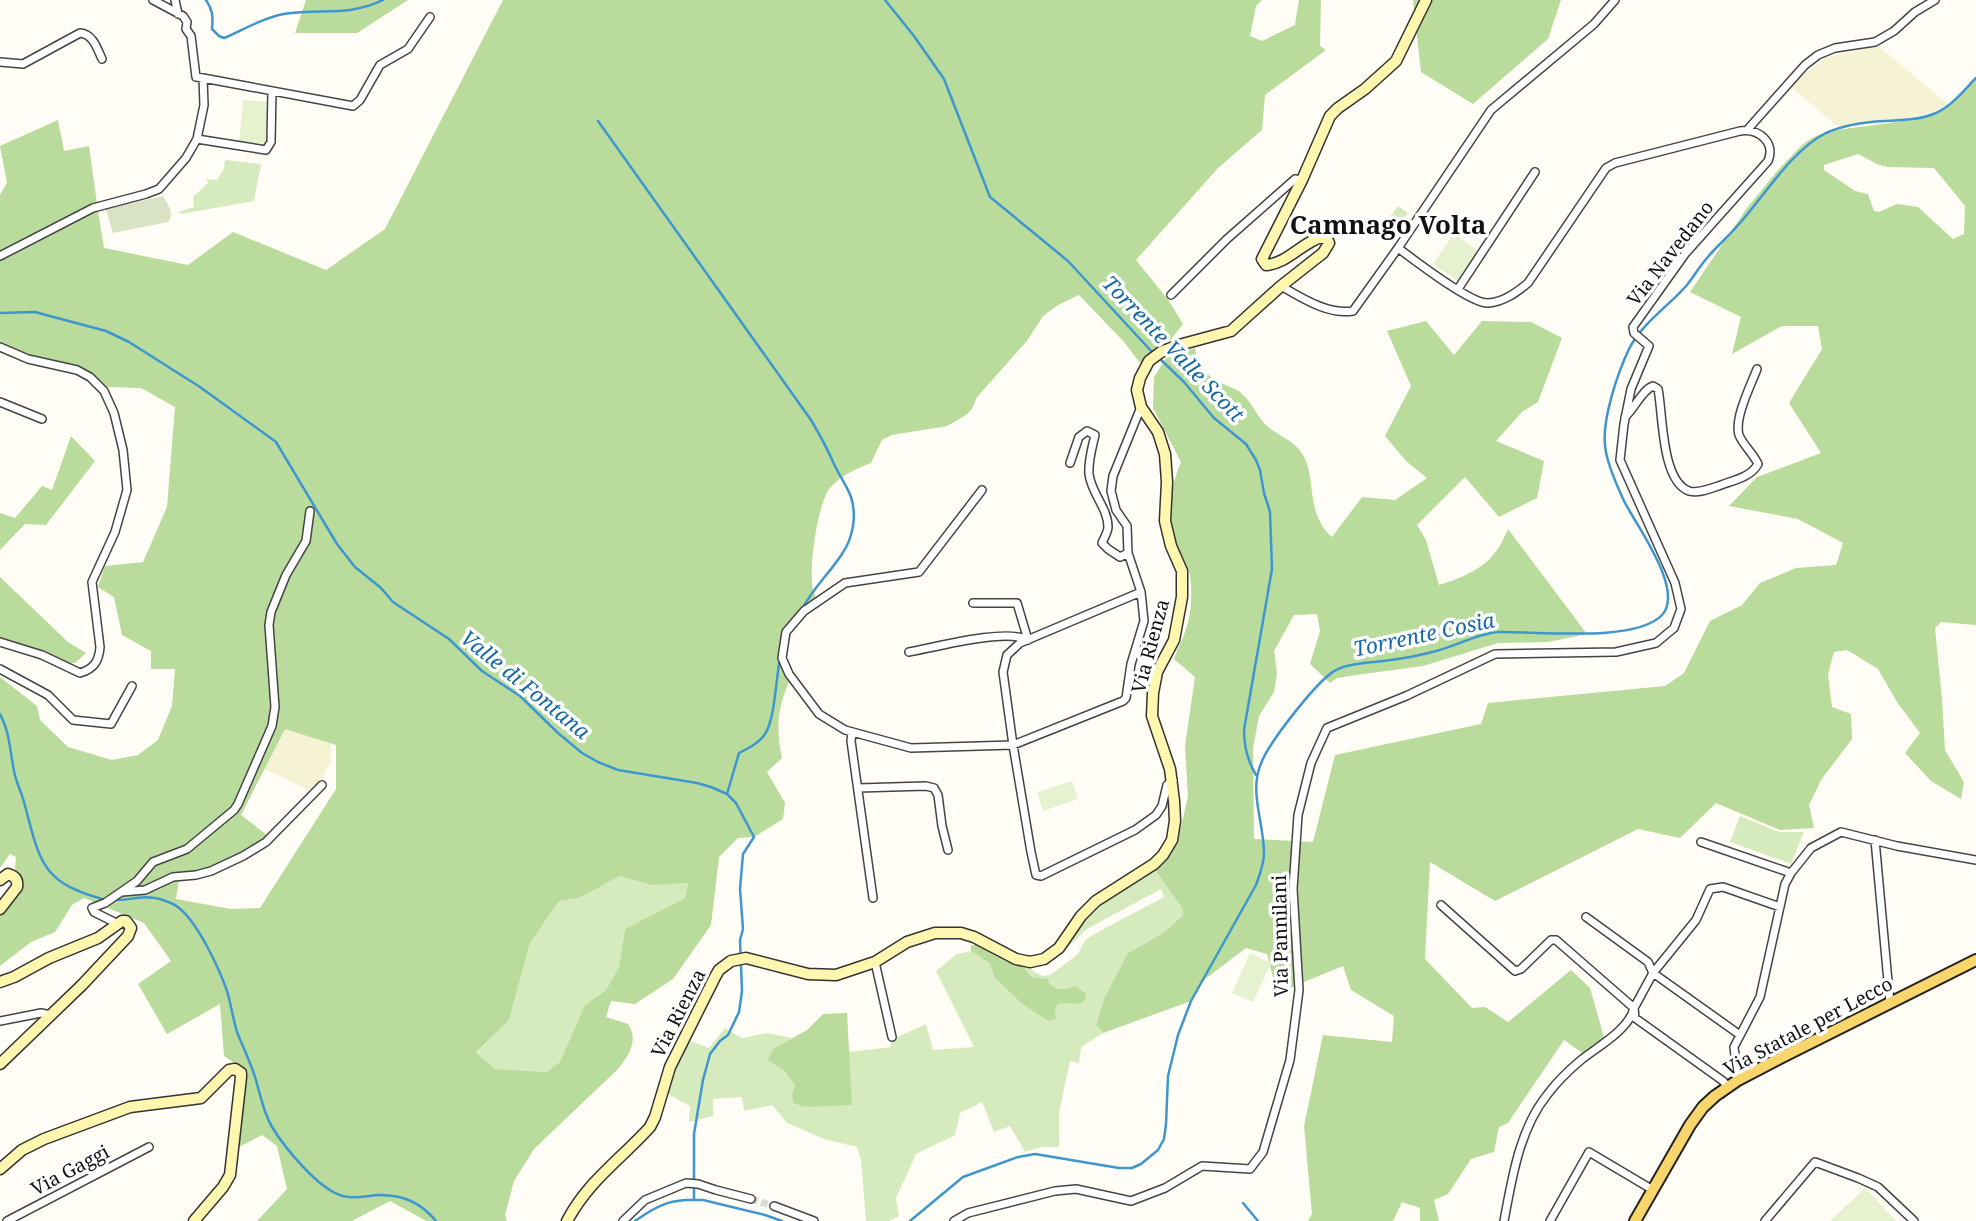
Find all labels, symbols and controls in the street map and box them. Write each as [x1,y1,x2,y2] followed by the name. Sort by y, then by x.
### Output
[1621,195,1719,311] street label: Via Navedano
[1290,206,1486,242] district label: Camnago Volta
[1097,269,1251,428] water label: Torrente Valle Scott
[1125,596,1175,696] street label: Via Rienza
[1351,605,1498,663] water label: Torrente Cosia
[455,623,597,745] water label: Valle di Fontana
[1266,875,1294,997] street label: Via Pannilani
[645,964,711,1062] street label: Via Rienza
[1719,970,1897,1082] street label: Via Statale per Lecco
[26,1138,114,1202] street label: Via Gaggi

